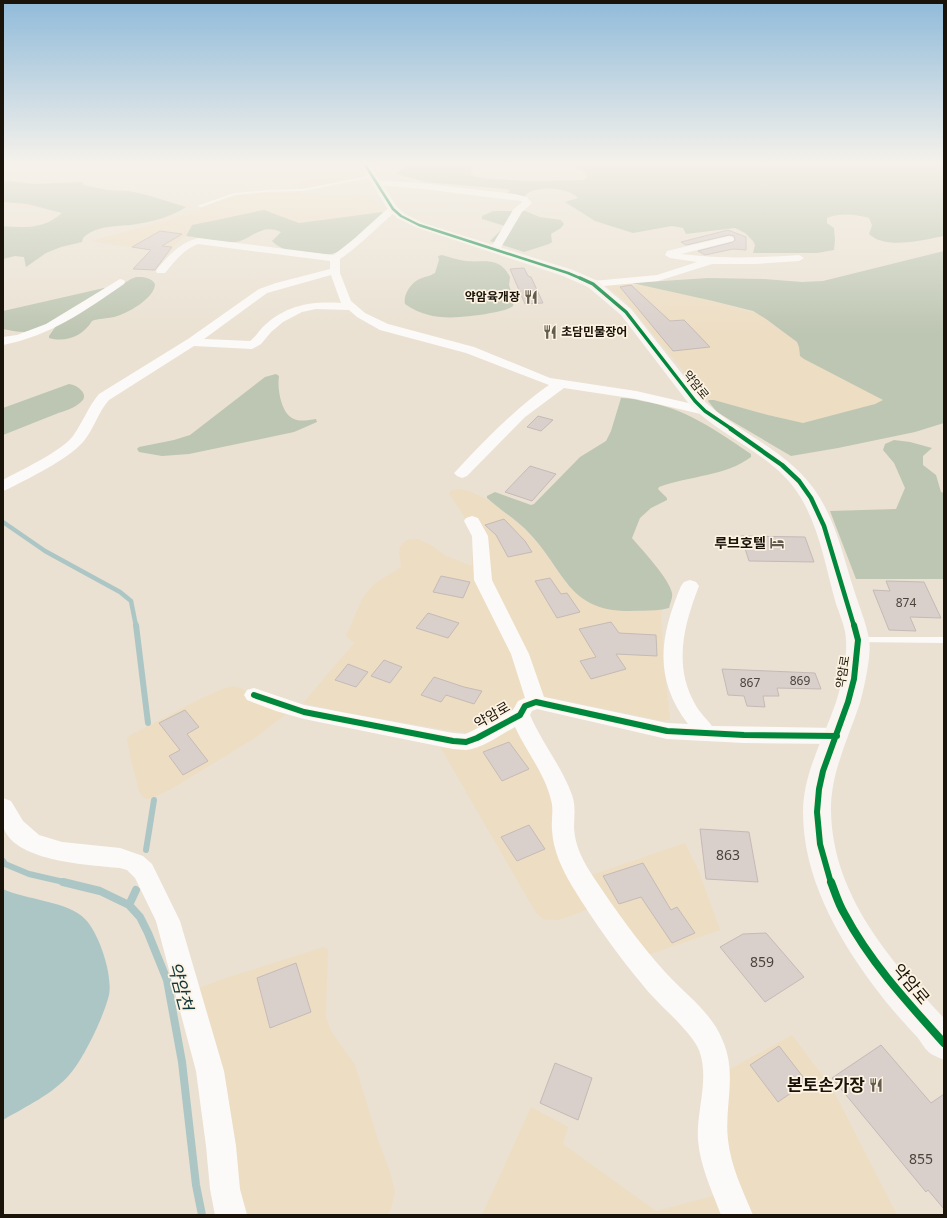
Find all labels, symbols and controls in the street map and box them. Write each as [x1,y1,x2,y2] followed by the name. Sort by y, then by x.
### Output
[465,288,520,305] place label: 약암육개장
[523,289,539,305] restaurant icon: 약암육개장
[561,323,627,340] place label: 초담민물장어
[542,324,558,340] restaurant icon: 초담민물장어
[679,366,713,403] street label: 약암로
[714,533,766,552] place label: 루브호텔
[769,535,785,551] hotel icon: 루브호텔
[896,594,916,611] house number: 874
[832,654,853,690] street label: 약암로
[790,672,810,689] house number: 869
[740,674,760,691] house number: 867
[470,697,513,732] street label: 약암로
[716,845,740,864] house number: 863
[750,952,774,971] house number: 859
[887,958,935,1009] street label: 약암로
[163,959,200,1015] water label: 약암천
[787,1073,865,1096] place label: 본토손가장
[868,1077,884,1093] restaurant icon: 본토손가장
[909,1149,933,1168] house number: 855

